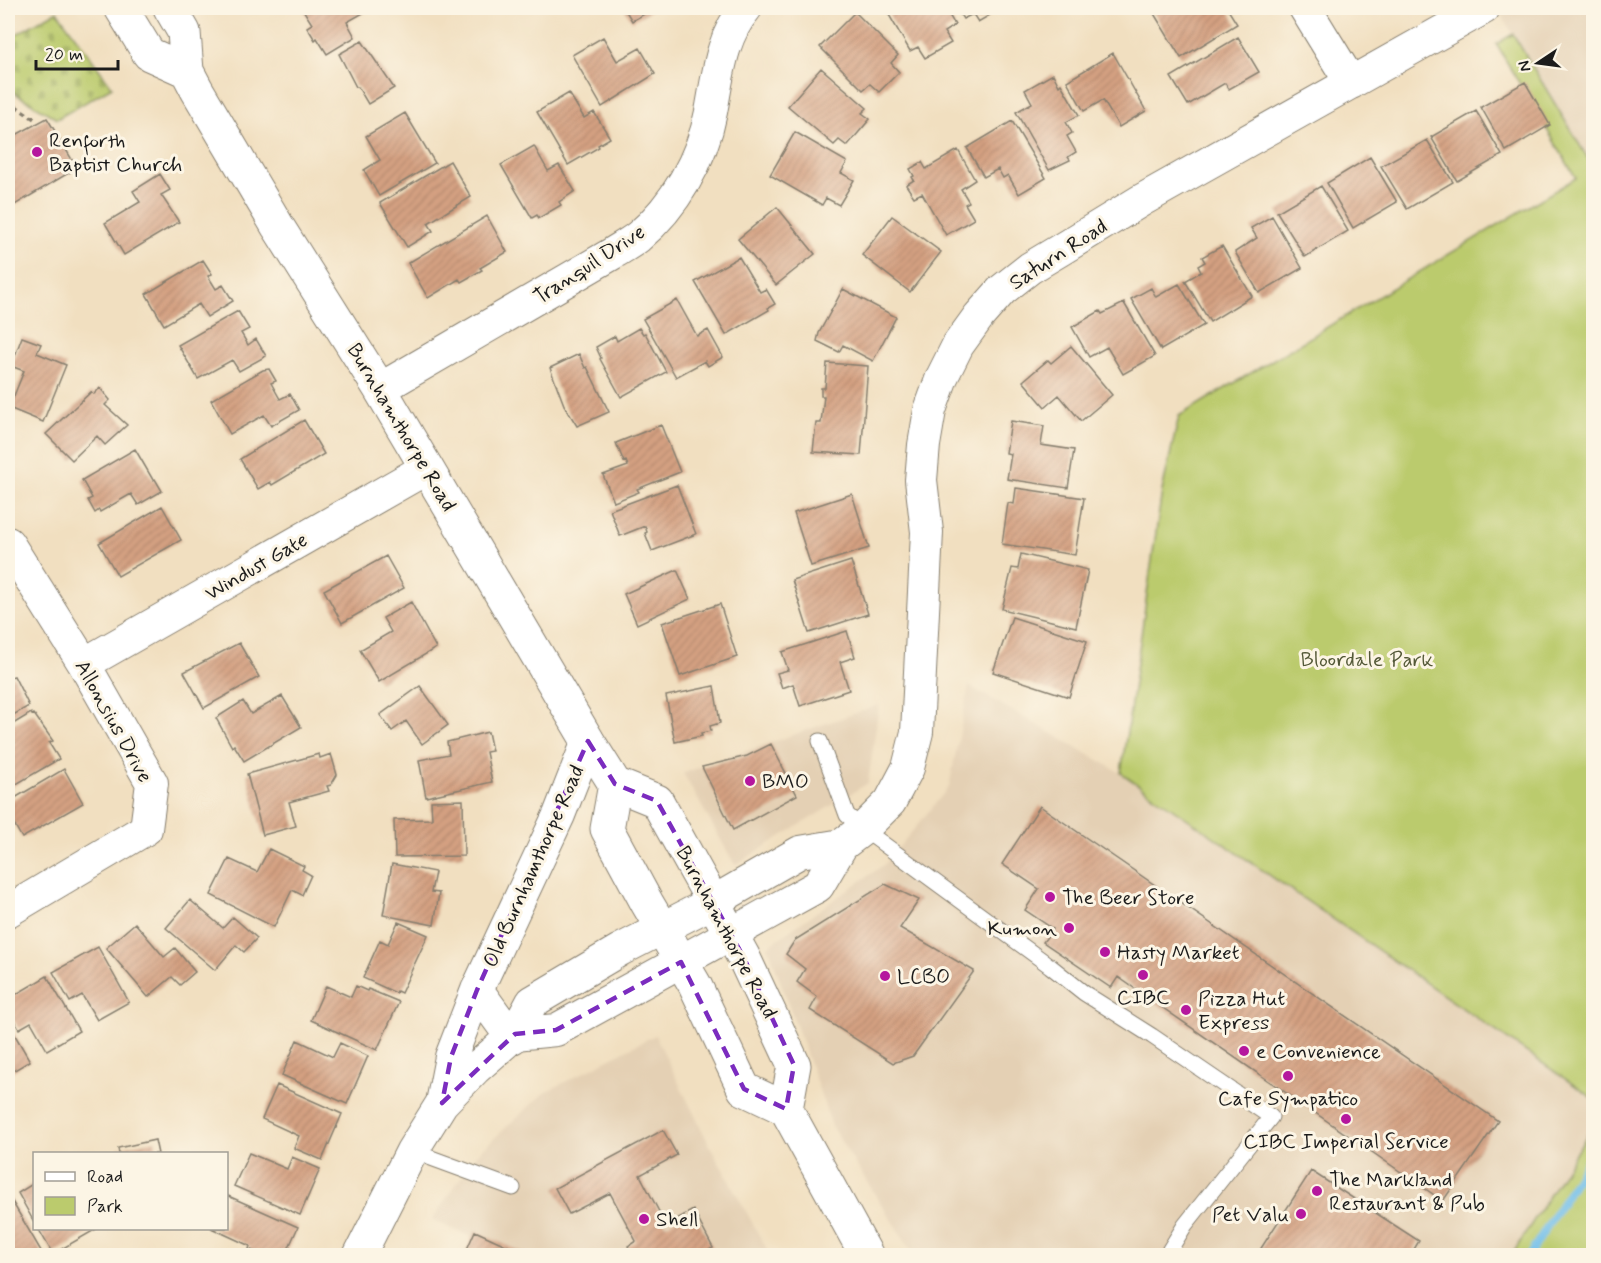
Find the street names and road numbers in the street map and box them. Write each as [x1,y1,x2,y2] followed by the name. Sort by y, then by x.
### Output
[1004,213,1113,297] street label: Saturn Road
[528,218,651,311] street label: Tranquil Drive
[340,338,462,517] street label: Burnhamthorpe Road
[200,526,313,608] street label: Windust Gate
[68,655,158,788] street label: Allonsius Drive
[477,761,591,972] street label: Old Burnhamthorpe Road
[669,841,783,1024] street label: Burnhamthorpe Road

